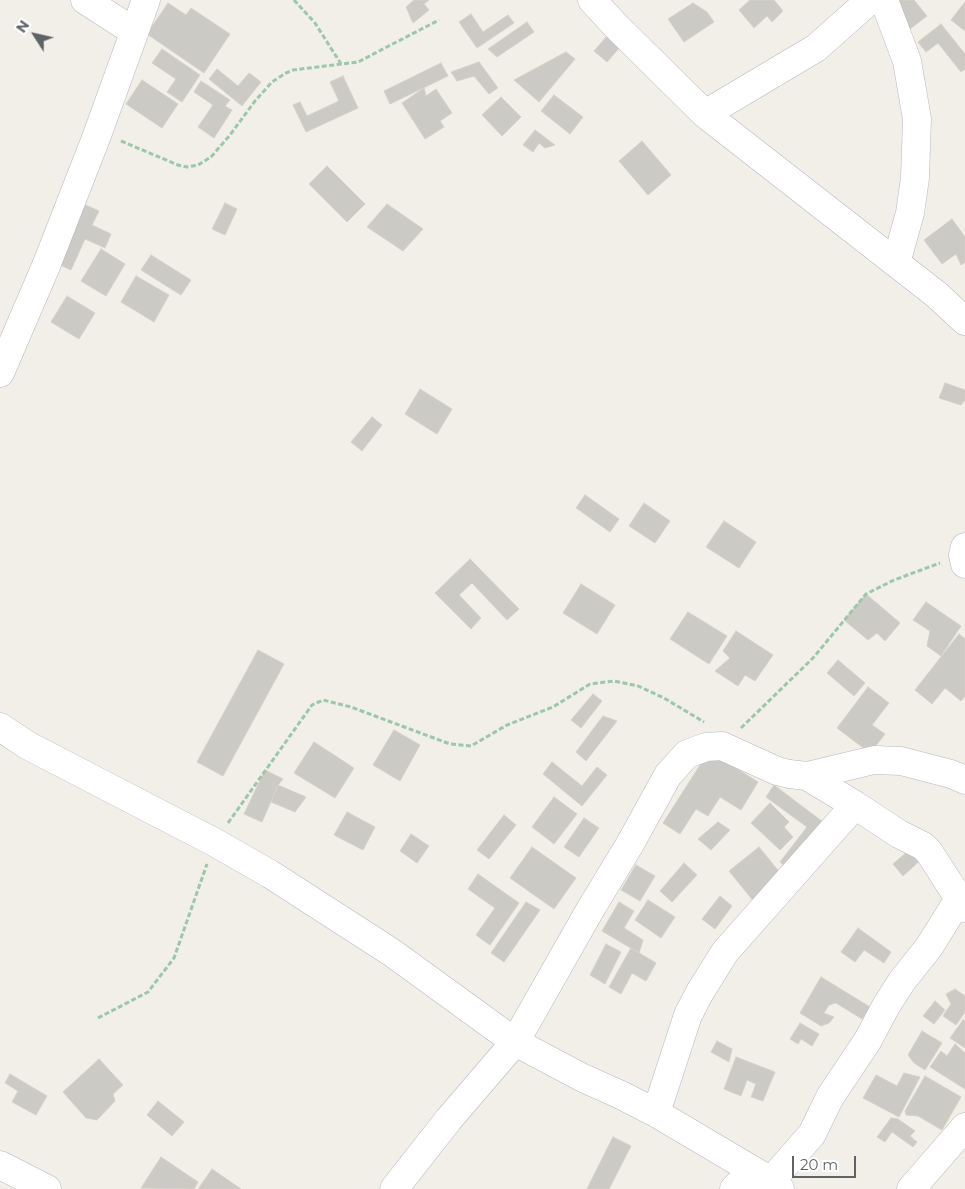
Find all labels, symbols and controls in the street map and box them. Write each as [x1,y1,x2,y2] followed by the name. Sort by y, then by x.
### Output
[10,10,60,60] north arrow
[12,17,33,36] text: N
[795,1146,859,1178] scale bar
[800,1155,838,1174] text: 20 m

